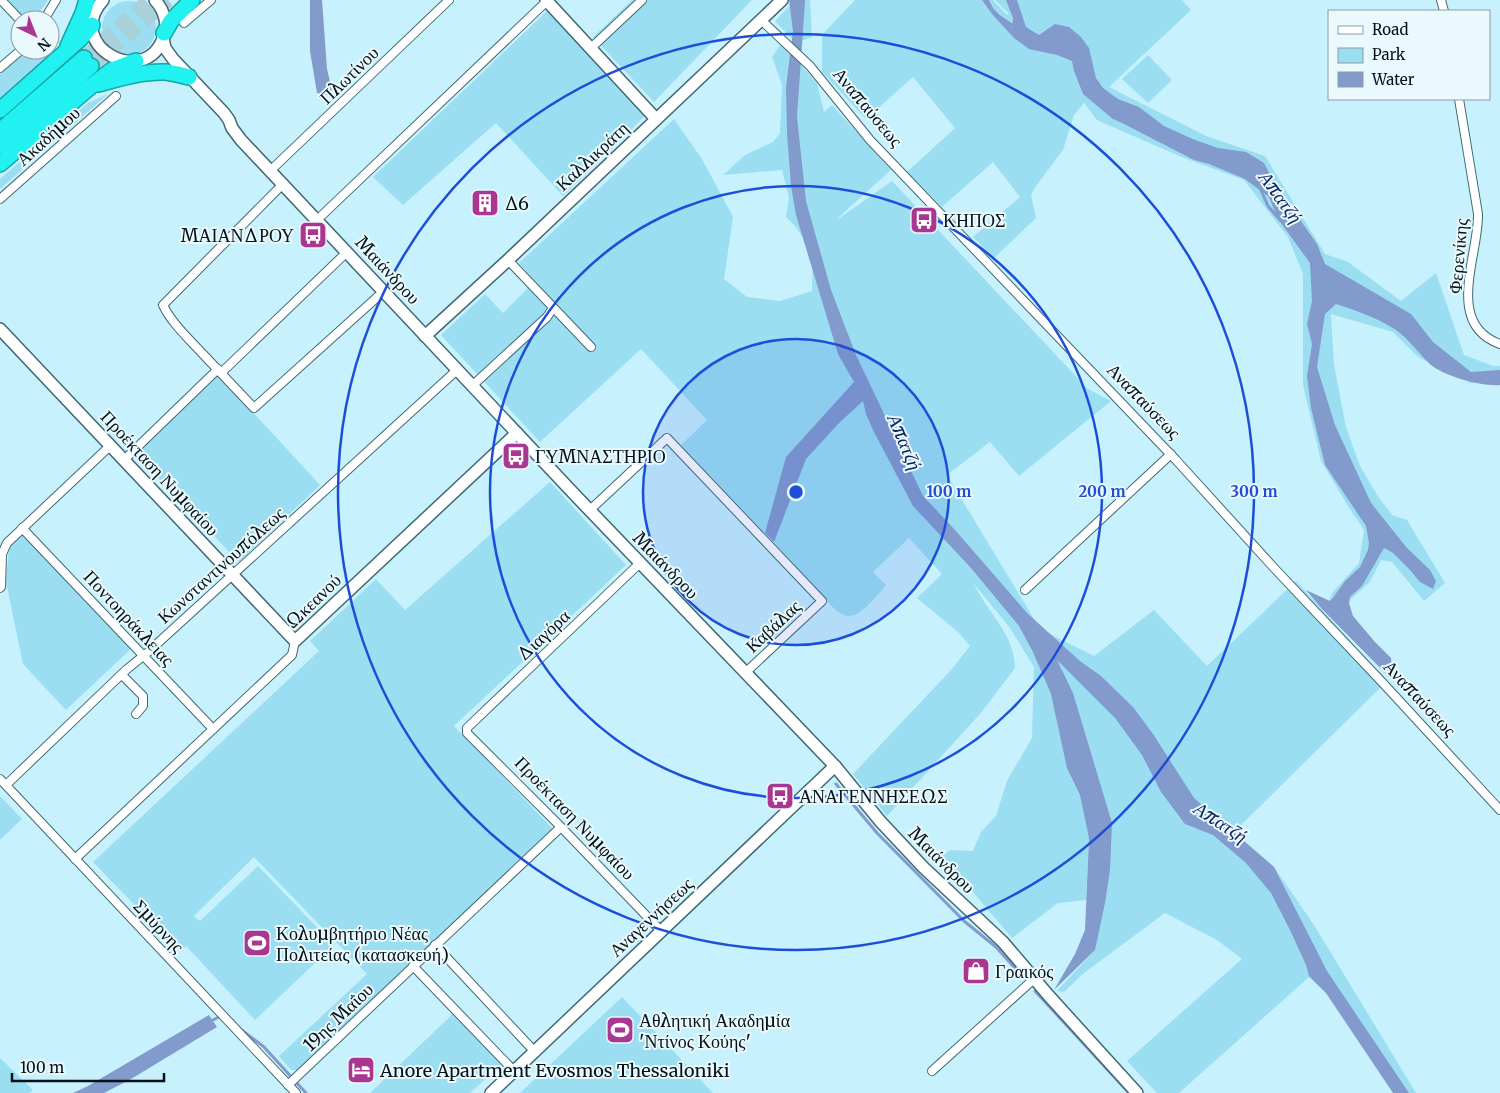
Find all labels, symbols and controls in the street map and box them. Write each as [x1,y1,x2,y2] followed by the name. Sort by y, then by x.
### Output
[10,10,60,60] north arrow
[1328,10,1490,100] legend
[1372,20,1408,39] text: Road
[34,34,54,55] text: N
[315,41,383,109] street label: Πλωτίνου
[1372,45,1406,64] text: Park
[828,63,908,151] street label: Αναπαύσεως
[1371,70,1415,89] text: Water
[11,101,85,171] street label: Ακαδήμου
[551,116,633,196] street label: Καλλικράτη
[1253,165,1308,228] water label: Απατζή
[470,188,500,218] building icon: Δ6
[504,192,529,215] place label: Δ6
[909,205,939,235] bus stop icon: ΚΗΠΟΣ
[943,209,1005,232] place label: ΚΗΠΟΣ
[1443,217,1473,295] street label: Φερενίκης
[298,220,328,250] bus stop icon: ΜΑΙΑΝΔΡΟΥ
[181,224,294,247] place label: ΜΑΙΑΝΔΡΟΥ
[351,231,425,309] street label: Μαιάνδρου
[1102,358,1186,444] street label: Αναπαύσεως
[96,405,224,541] street label: Προέκταση Νυμφαίου
[882,408,928,474] water label: Απατζή
[501,441,531,471] bus stop icon: ΓΥΜΝΑΣΤΗΡΙΟ
[535,445,666,468] place label: ΓΥΜΝΑΣΤΗΡΙΟ
[927,482,971,501] text: 100 m
[1078,482,1126,501] text: 200 m
[1230,482,1278,501] text: 300 m
[787,483,805,501] centre of rings
[153,502,289,628] street label: Κωνσταντινουπόλεως
[628,526,704,604] street label: Μαιάνδρου
[79,565,179,671] street label: Ποντοηράκλειας
[280,569,346,633] street label: Ωκεανού
[741,595,805,657] street label: Καβάλας
[511,604,575,666] street label: Διαγόρα
[1379,655,1461,741] street label: Αναπαύσεως
[510,751,640,885] street label: Προέκταση Νυμφαίου
[765,781,795,811] bus stop icon: ΑΝΑΓΕΝΝΗΣΕΩΣ
[799,785,948,808] place label: ΑΝΑΓΕΝΝΗΣΕΩΣ
[1188,795,1252,848] water label: Απατζή
[904,822,980,898] street label: Μαιάνδρου
[604,872,698,962] street label: Αναγεννήσεως
[129,895,189,957] street label: Σμύρνης
[276,922,449,966] place label: Κολυμβητήριο Νέας Πολιτείας (κατασκευή)
[242,928,272,958] sports icon: Κολυμβητήριο Νέας Πολιτείας (κατασκευή)
[961,956,991,986] shop icon: Γραικός
[995,960,1053,983] place label: Γραικός
[298,978,378,1056] street label: 19ης Μαΐου
[639,1009,791,1053] place label: Αθλητική Ακαδημία 'Ντίνος Κούης'
[605,1015,635,1045] sports icon: Αθλητική Ακαδημία 'Ντίνος Κούης'
[12,1050,165,1082] scale bar
[346,1055,376,1085] hotel icon: Anore Apartment Evosmos Thessaloniki
[20,1058,64,1077] text: 100 m
[379,1059,730,1082] place label: Anore Apartment Evosmos Thessaloniki

